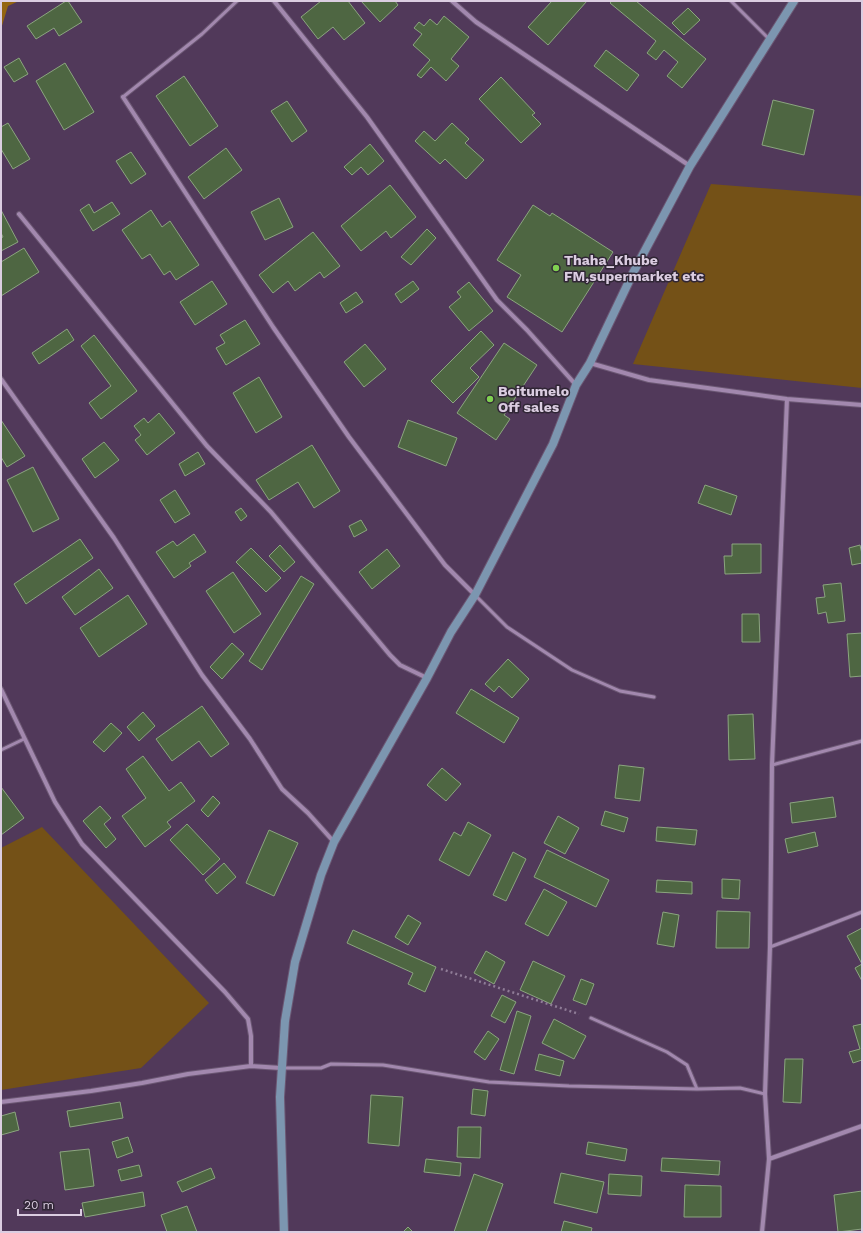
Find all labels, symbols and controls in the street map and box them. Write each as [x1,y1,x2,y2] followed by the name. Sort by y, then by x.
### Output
[564,252,704,284] place label: Thaha_Khube FM,supermarket etc
[551,263,561,273] marker: Thaha_Khube FM,supermarket etc
[498,383,569,415] place label: Boitumelo Off sales
[485,394,495,404] marker: Boitumelo Off sales
[18,1191,81,1217] scale bar
[24,1198,54,1212] text: 20 m

